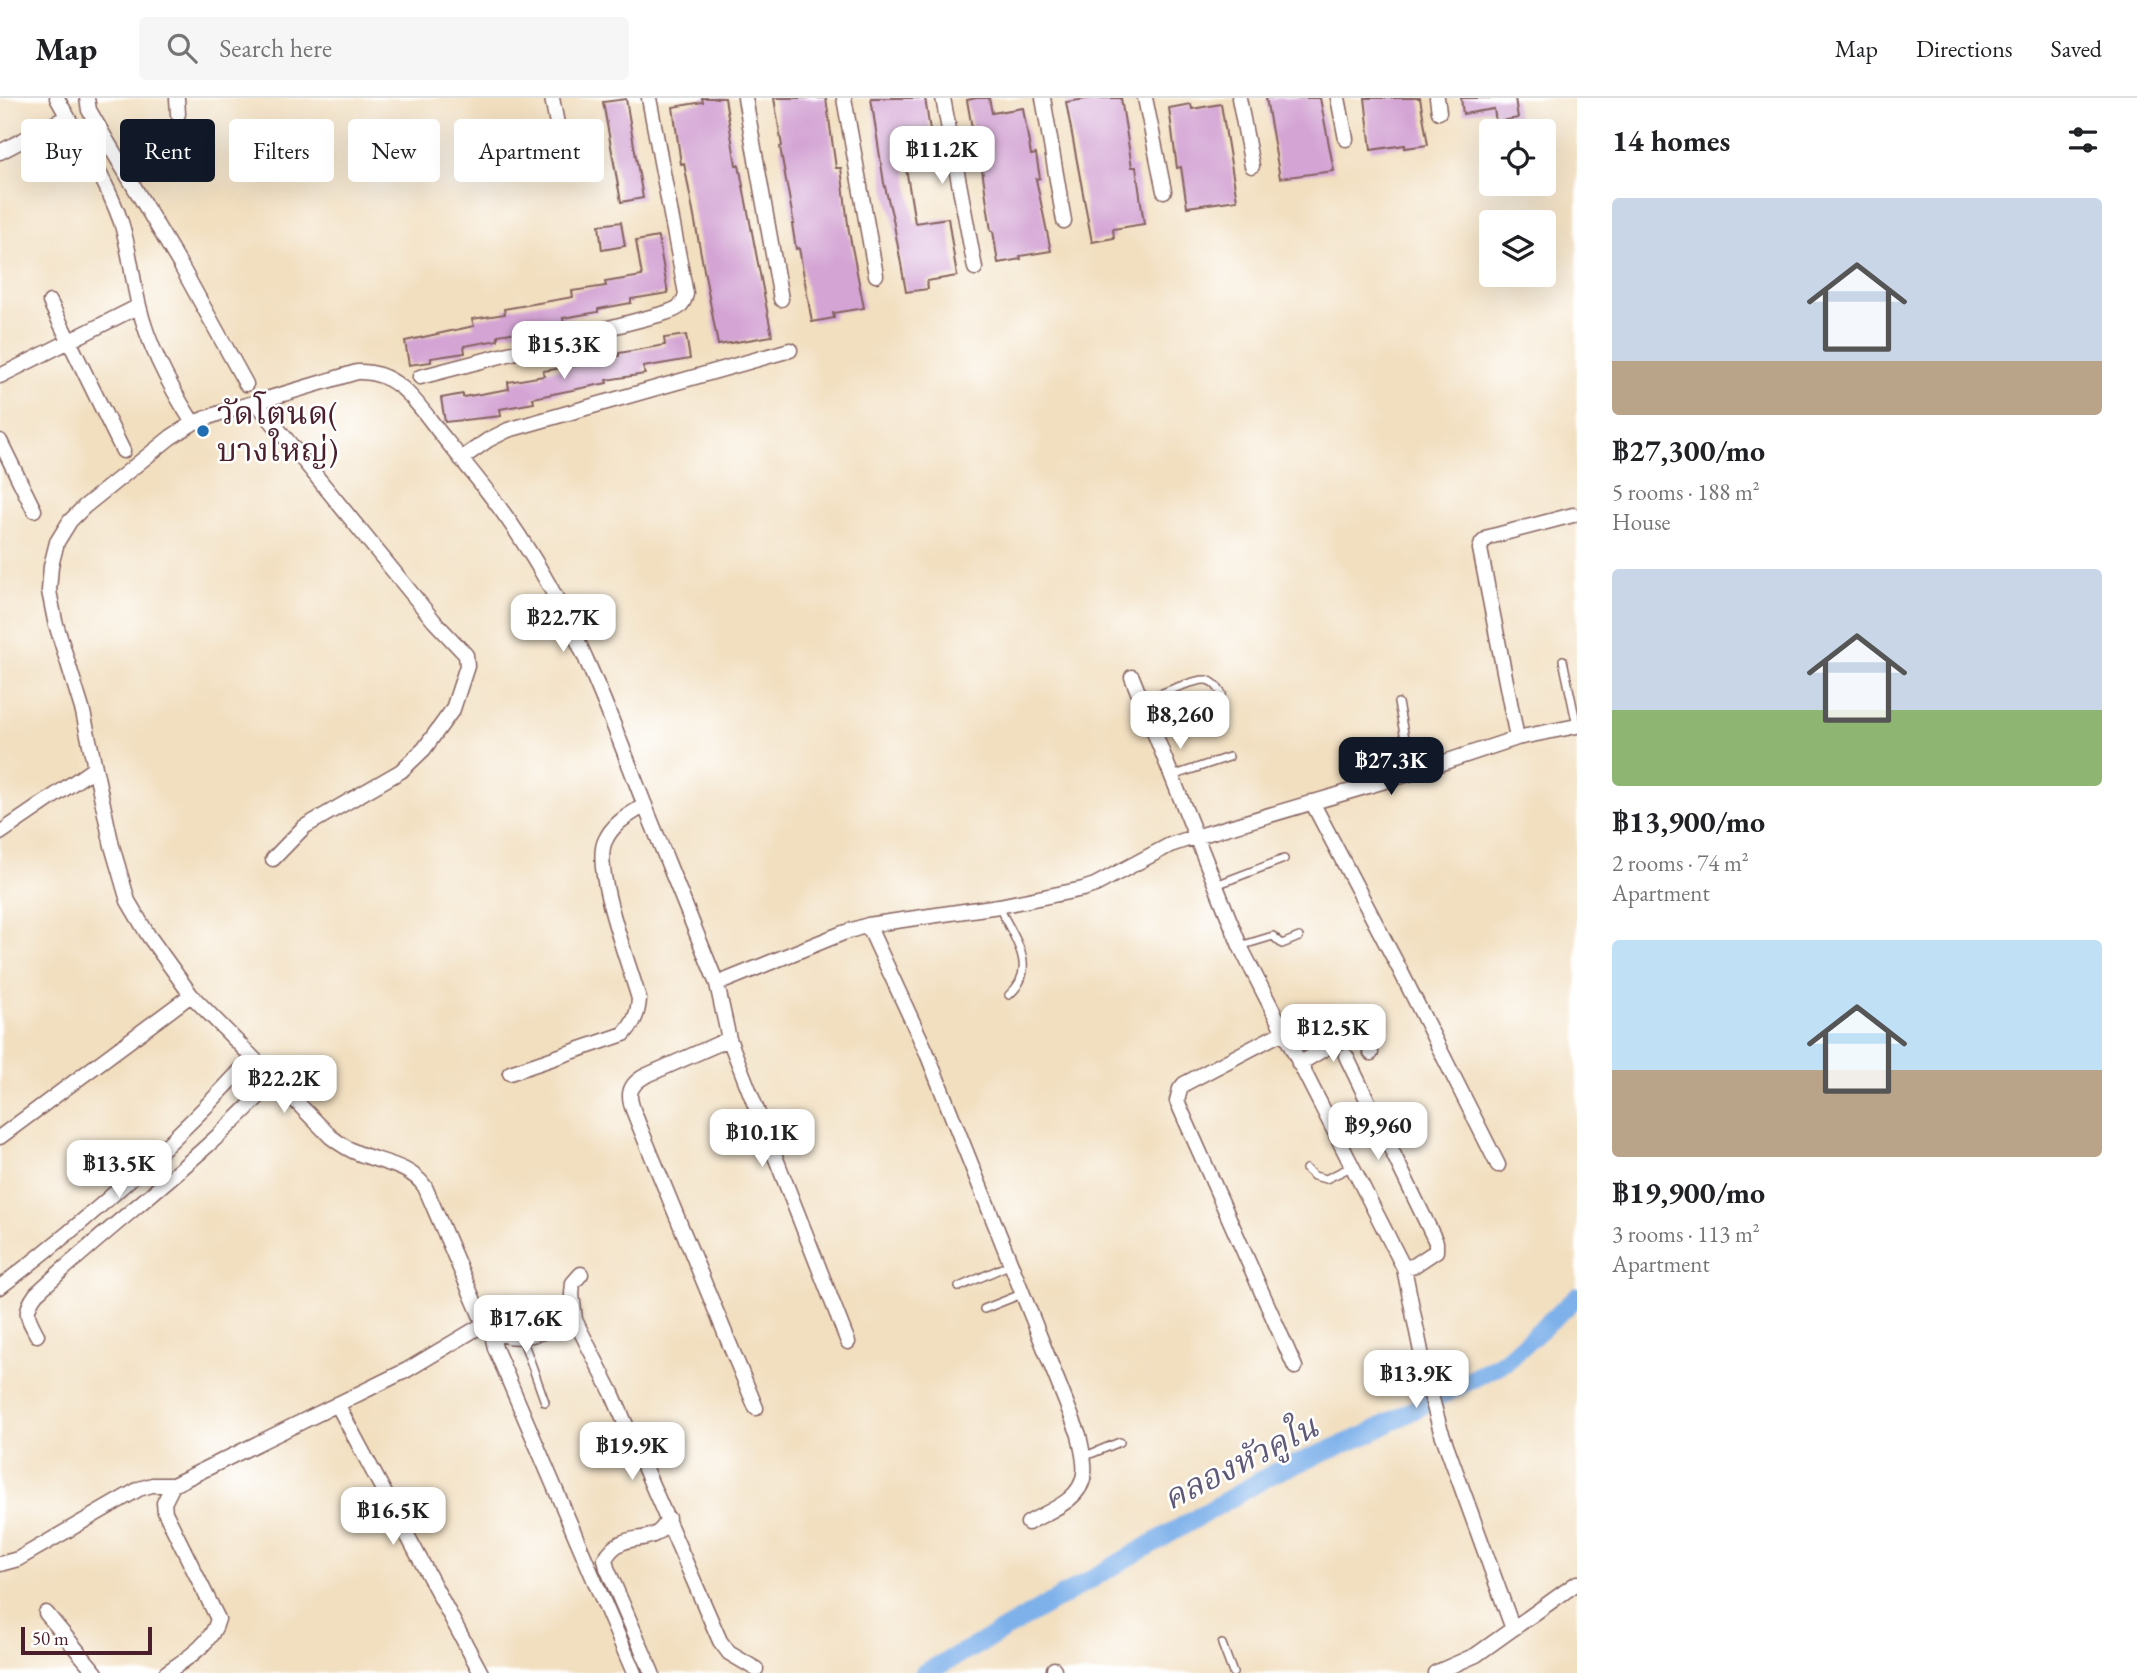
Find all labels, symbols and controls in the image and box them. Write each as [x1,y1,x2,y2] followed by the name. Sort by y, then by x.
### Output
[139,17,629,80] search box
[35,27,97,70] text: Map
[163,29,201,67] icon: search
[219,31,332,65] text: Search here
[1835,33,1878,64] text: Map
[1916,33,2013,64] text: Directions
[2051,33,2102,64] text: Saved
[21,119,106,182] chip: Buy
[120,119,215,182] chip: Rent
[229,119,334,182] chip: Filters
[348,119,440,182] chip: New
[454,119,604,182] chip: Apartment
[1479,119,1556,287] map controls
[1479,119,1556,196] button: locate
[1612,121,1730,160] text: 14 homes
[2064,121,2102,159] icon: filters
[885,126,999,186] pin: ฿11.2K
[906,134,978,164] text: ฿11.2K
[1479,210,1556,287] button: layers
[1794,244,1920,370] icon: home
[507,322,621,381] pin: ฿15.3K
[528,329,600,359] text: ฿15.3K
[217,391,338,471] place label: วัดโตนด( บางใหญ่)
[195,423,211,439] marker: วัดโตนด( บางใหญ่)
[1612,431,1765,470] text: ฿27,300/mo
[1612,477,1760,507] text: 5 rooms · 188 m²
[1612,507,1671,537] text: House
[506,594,620,654] pin: ฿22.7K
[527,602,599,632] text: ฿22.7K
[1794,615,1920,741] icon: home
[1123,692,1237,751] pin: ฿8,260
[1146,699,1214,729] text: ฿8,260
[1334,738,1448,797] pin: ฿27.3K
[1355,745,1427,775] text: ฿27.3K
[1612,802,1765,841] text: ฿13,900/mo
[1612,848,1749,878] text: 2 rooms · 74 m²
[1612,878,1710,908] text: Apartment
[1794,986,1920,1112] icon: home
[1276,1004,1390,1064] pin: ฿12.5K
[1297,1012,1369,1042] text: ฿12.5K
[227,1056,341,1115] pin: ฿22.2K
[248,1063,320,1093] text: ฿22.2K
[1321,1102,1435,1162] pin: ฿9,960
[705,1110,819,1169] pin: ฿10.1K
[1344,1110,1412,1140] text: ฿9,960
[726,1117,798,1147] text: ฿10.1K
[62,1140,176,1200] pin: ฿13.5K
[83,1148,155,1178] text: ฿13.5K
[1612,1173,1765,1212] text: ฿19,900/mo
[1612,1219,1760,1249] text: 3 rooms · 113 m²
[1612,1249,1710,1279] text: Apartment
[469,1296,583,1355] pin: ฿17.6K
[490,1303,562,1333] text: ฿17.6K
[1359,1350,1473,1410] pin: ฿13.9K
[1380,1358,1452,1388] text: ฿13.9K
[1155,1404,1325,1519] water label: คลองหัวคูใน
[575,1422,689,1482] pin: ฿19.9K
[596,1430,668,1460] text: ฿19.9K
[336,1488,450,1547] pin: ฿16.5K
[357,1495,429,1525] text: ฿16.5K
[21,1624,152,1656] scale bar
[32,1626,69,1651] text: 50 m

